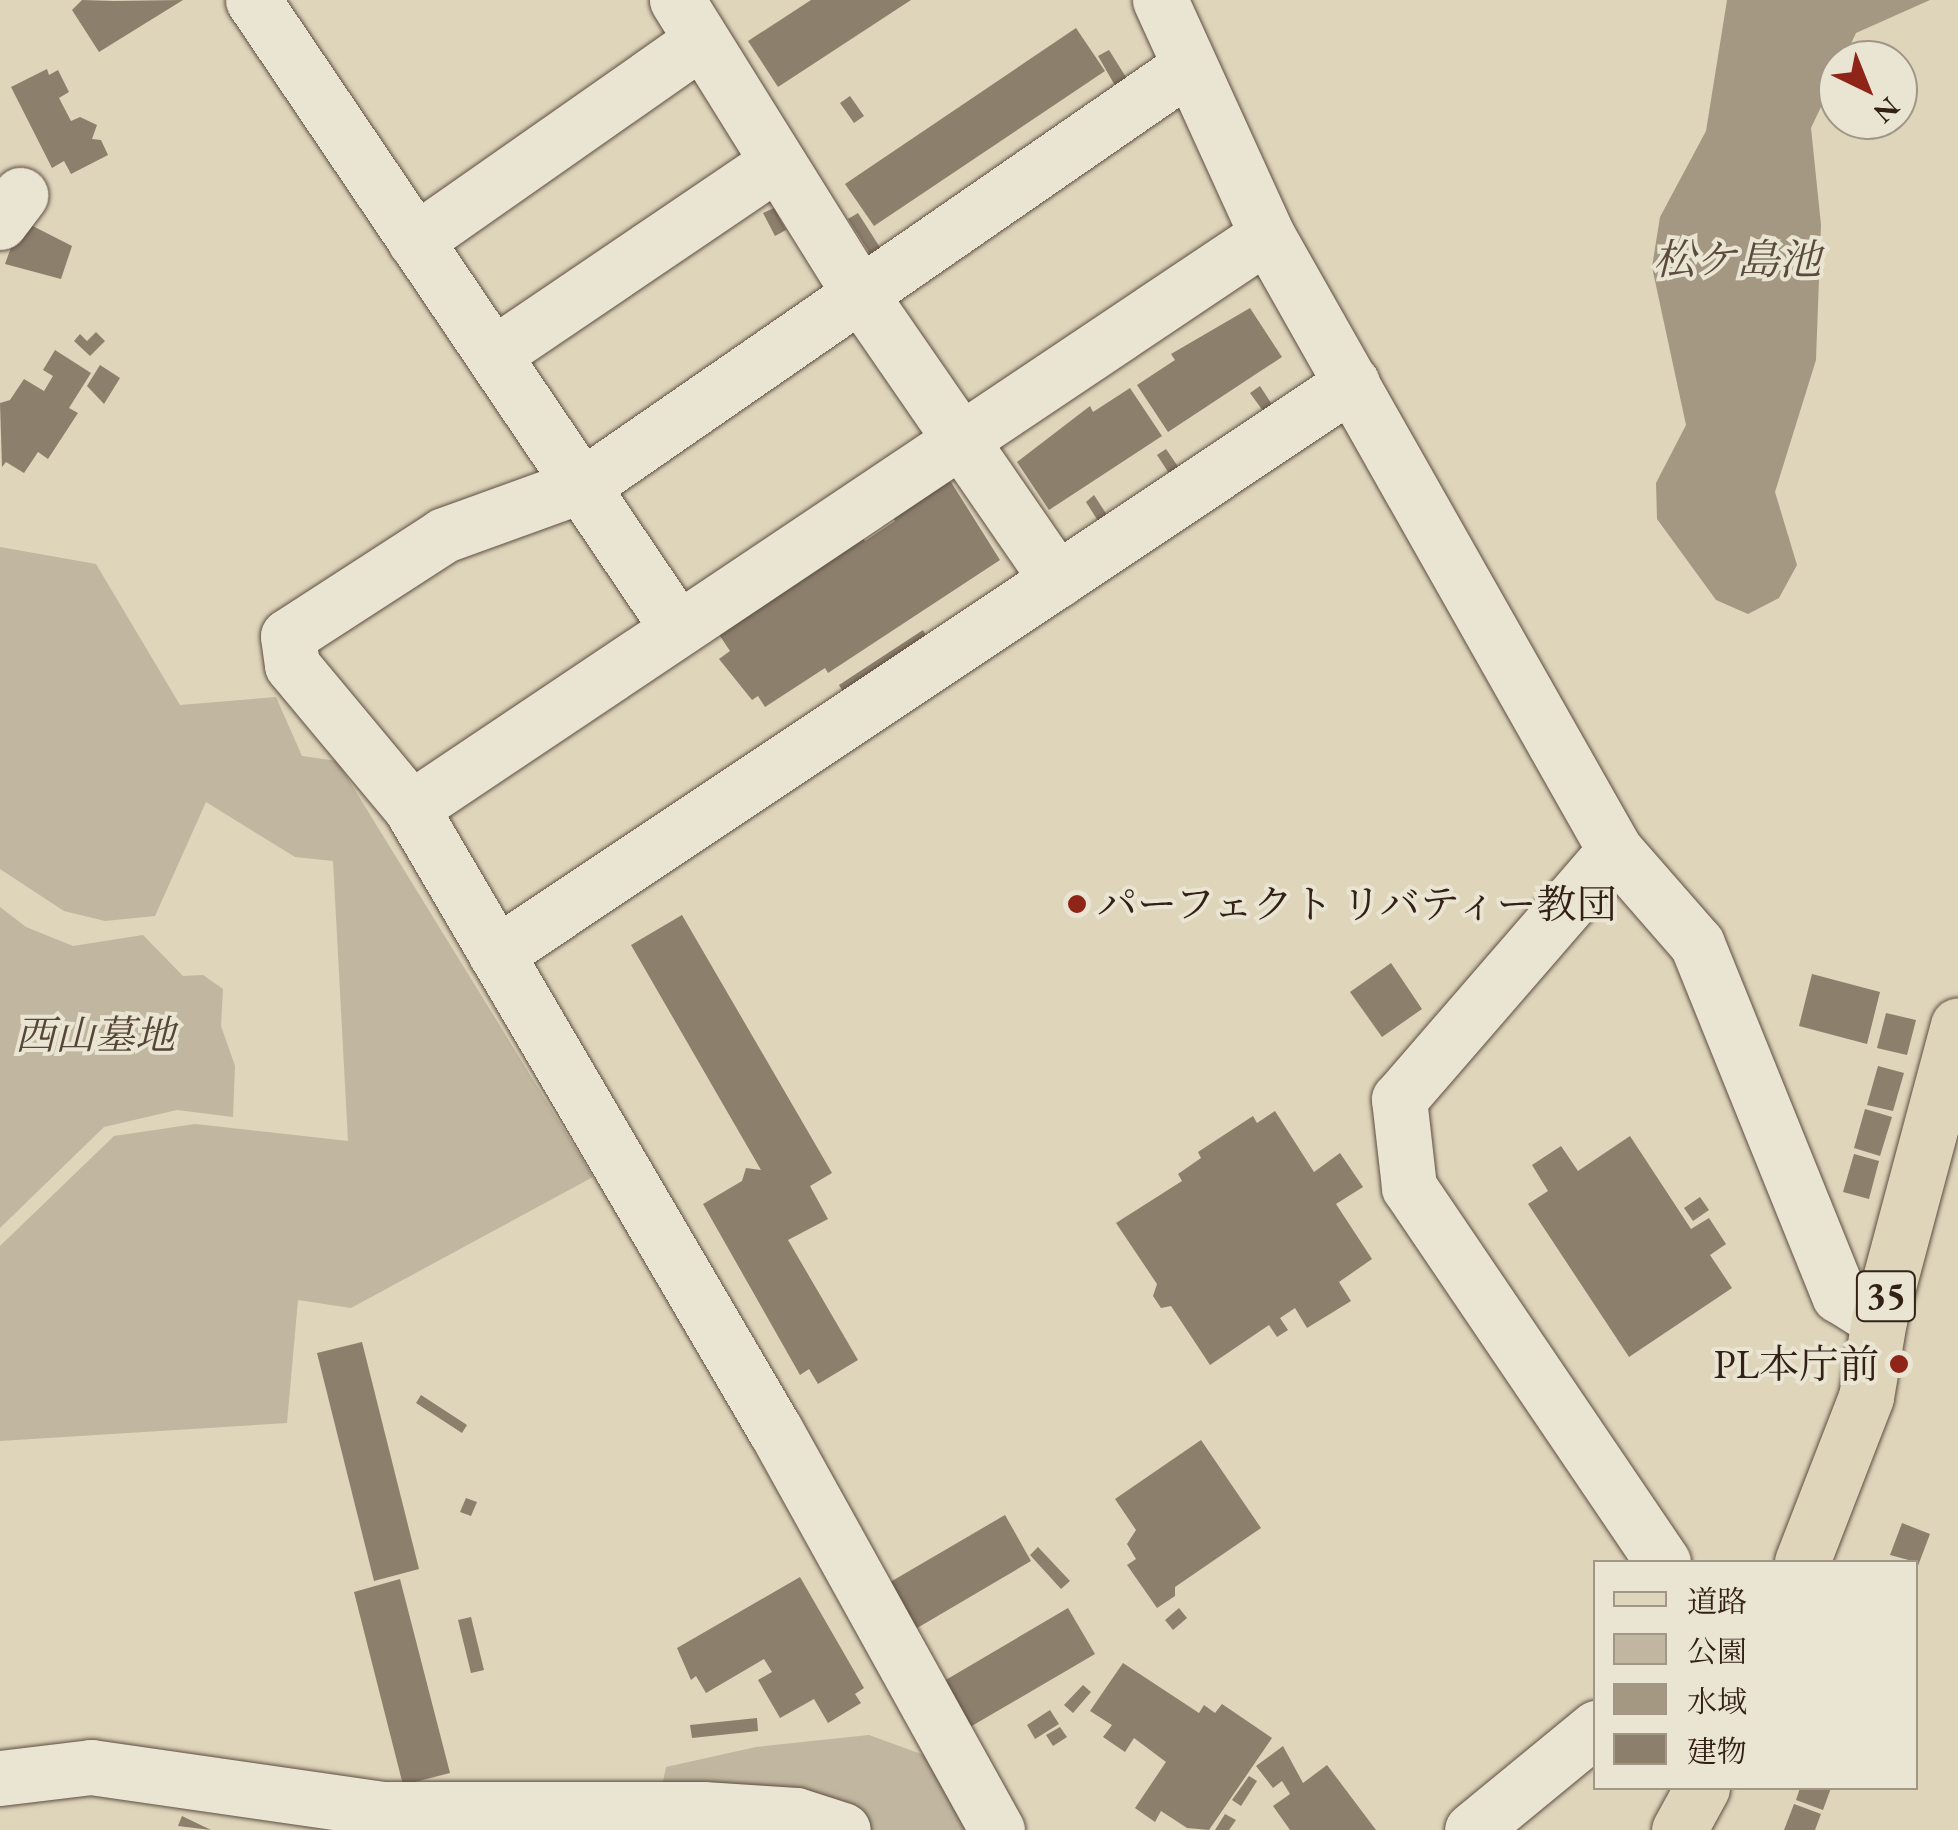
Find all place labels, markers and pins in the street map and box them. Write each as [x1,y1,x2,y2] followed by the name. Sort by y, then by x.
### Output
[1097,880,1625,928] place label: パーフェクト リバティー教団
[1066,893,1088,915] marker: パーフェクト リバティー教団
[1714,1340,1879,1388] place label: PL本庁前
[1888,1353,1910,1375] marker: PL本庁前

